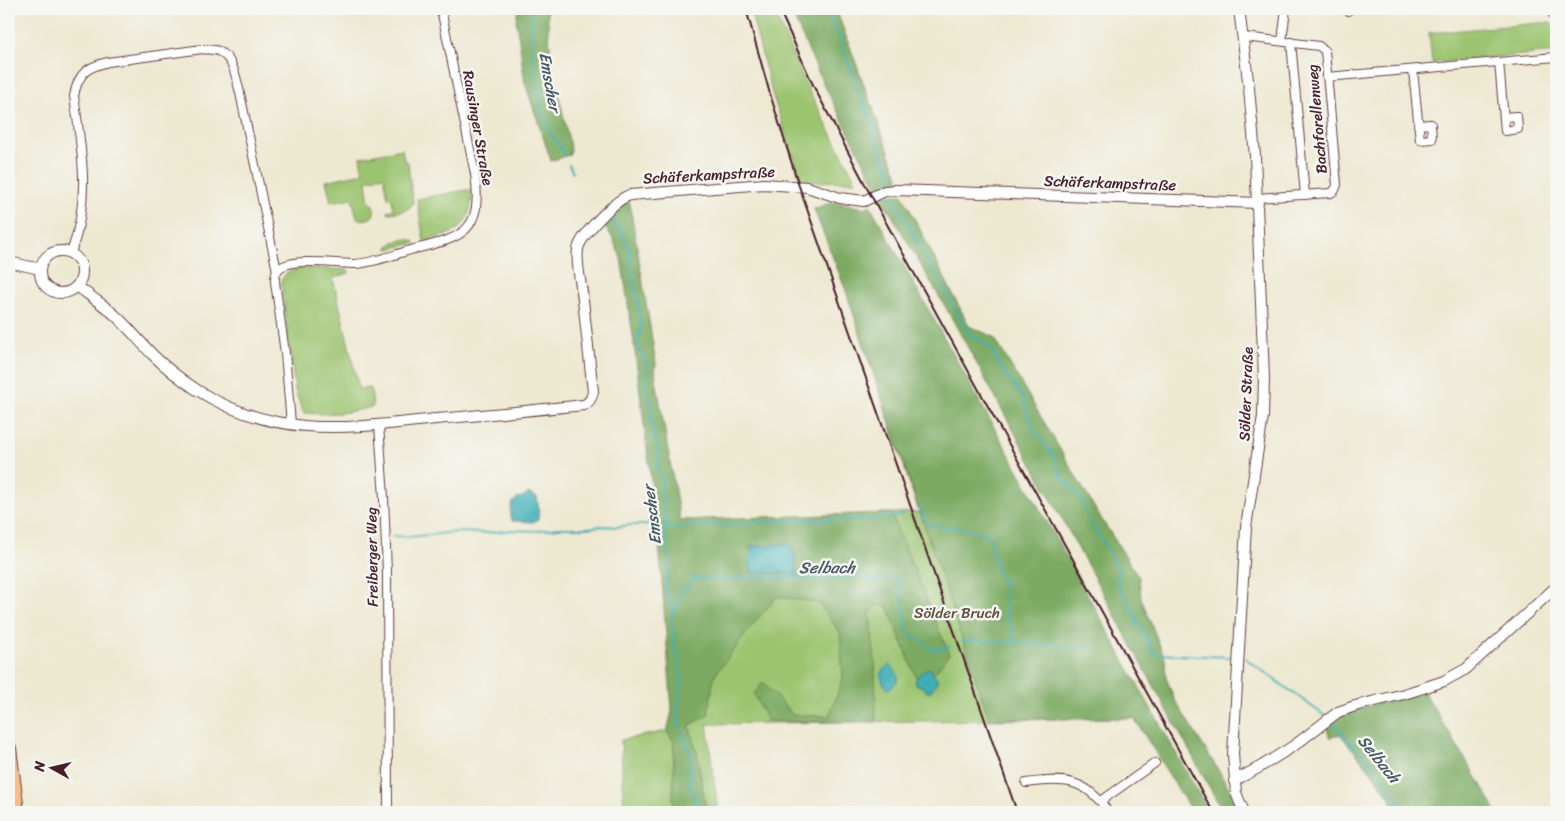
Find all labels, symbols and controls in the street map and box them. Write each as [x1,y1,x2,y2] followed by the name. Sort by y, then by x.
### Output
[531,50,570,117] water label: Emscher
[1299,63,1335,175] street label: Bachforellenweg
[455,68,501,188] street label: Rausinger Straße
[642,159,776,191] street label: Schäferkampstraße
[1043,168,1177,198] street label: Schäferkampstraße
[1231,346,1261,442] street label: Sölder Straße
[634,480,670,546] water label: Emscher
[358,507,386,607] street label: Freiberger Weg
[799,553,857,582] water label: Selbach
[914,600,1000,626] park label: Sölder Bruch
[1350,728,1409,791] water label: Selbach
[28,744,78,794] north arrow
[26,759,53,774] text: N

